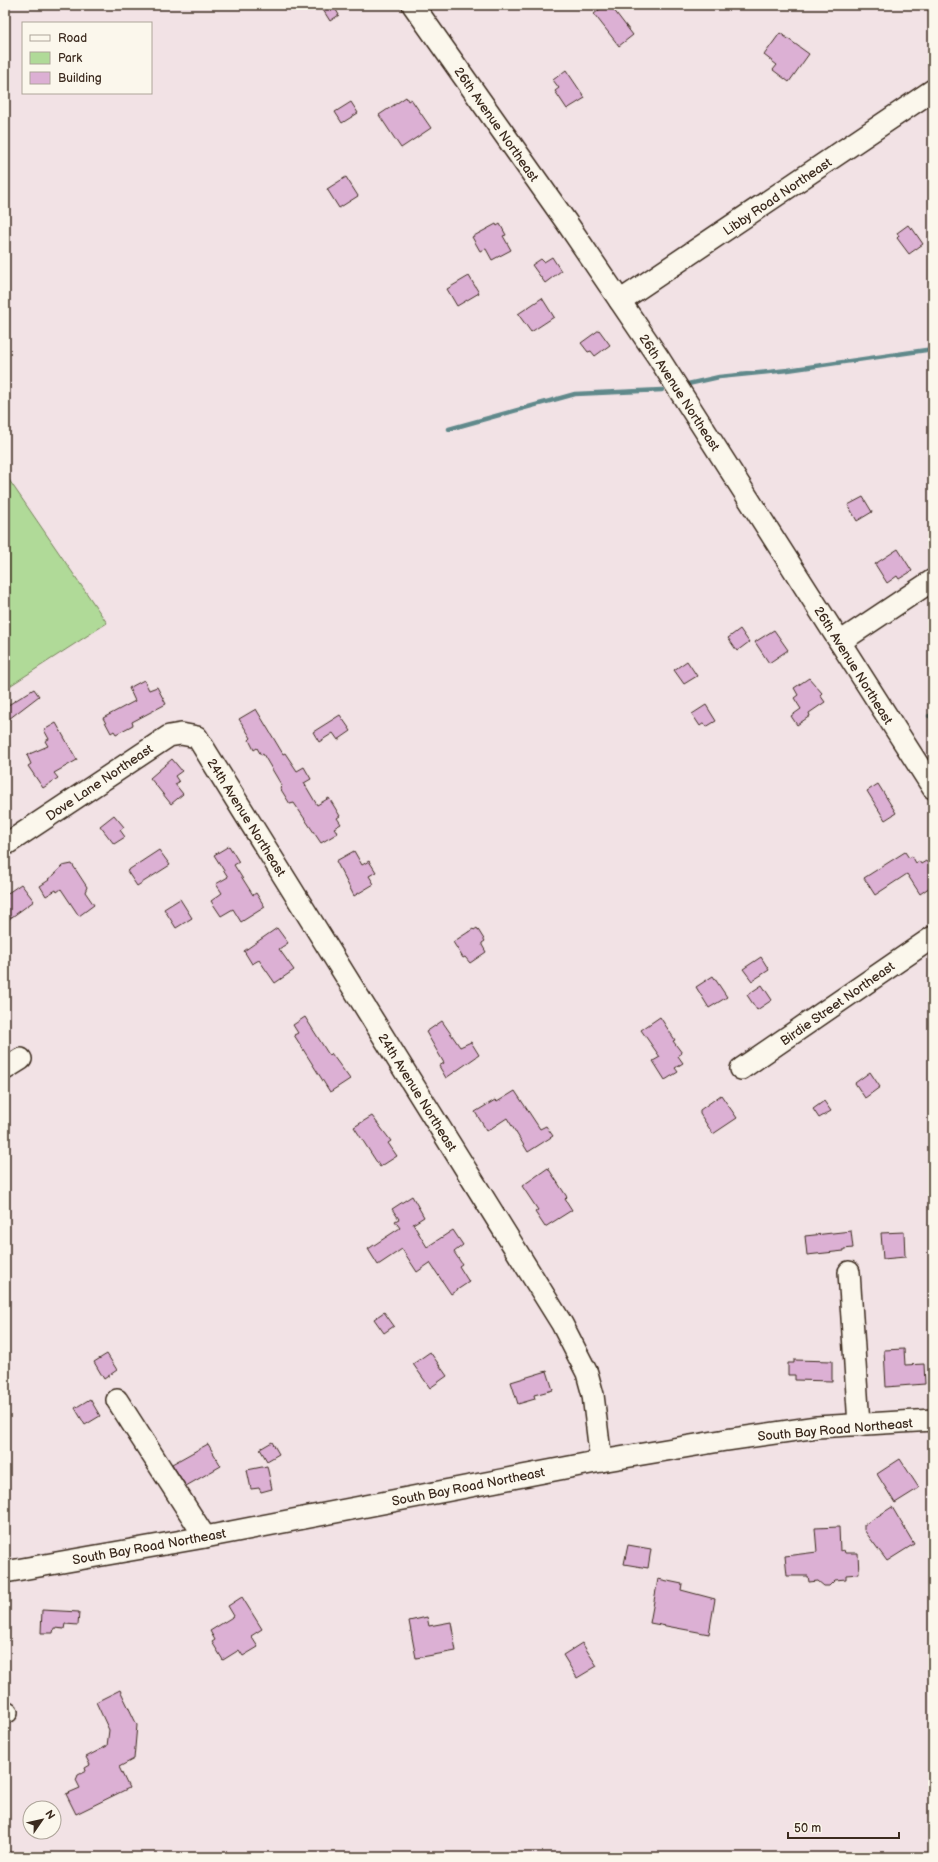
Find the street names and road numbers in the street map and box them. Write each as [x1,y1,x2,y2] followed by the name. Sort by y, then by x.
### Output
[451,64,542,185] street label: 26th Avenue Northeast
[720,155,835,239] street label: Libby Road Northeast
[635,331,723,454] street label: 26th Avenue Northeast
[810,604,896,727] street label: 26th Avenue Northeast
[43,741,156,825] street label: Dove Lane Northeast
[203,756,289,879] street label: 24th Avenue Northeast
[777,958,898,1049] street label: Birdie Street Northeast
[374,1031,460,1154] street label: 24th Avenue Northeast
[757,1415,913,1445] street label: South Bay Road Northeast
[390,1464,546,1510] street label: South Bay Road Northeast
[71,1526,227,1568] street label: South Bay Road Northeast

